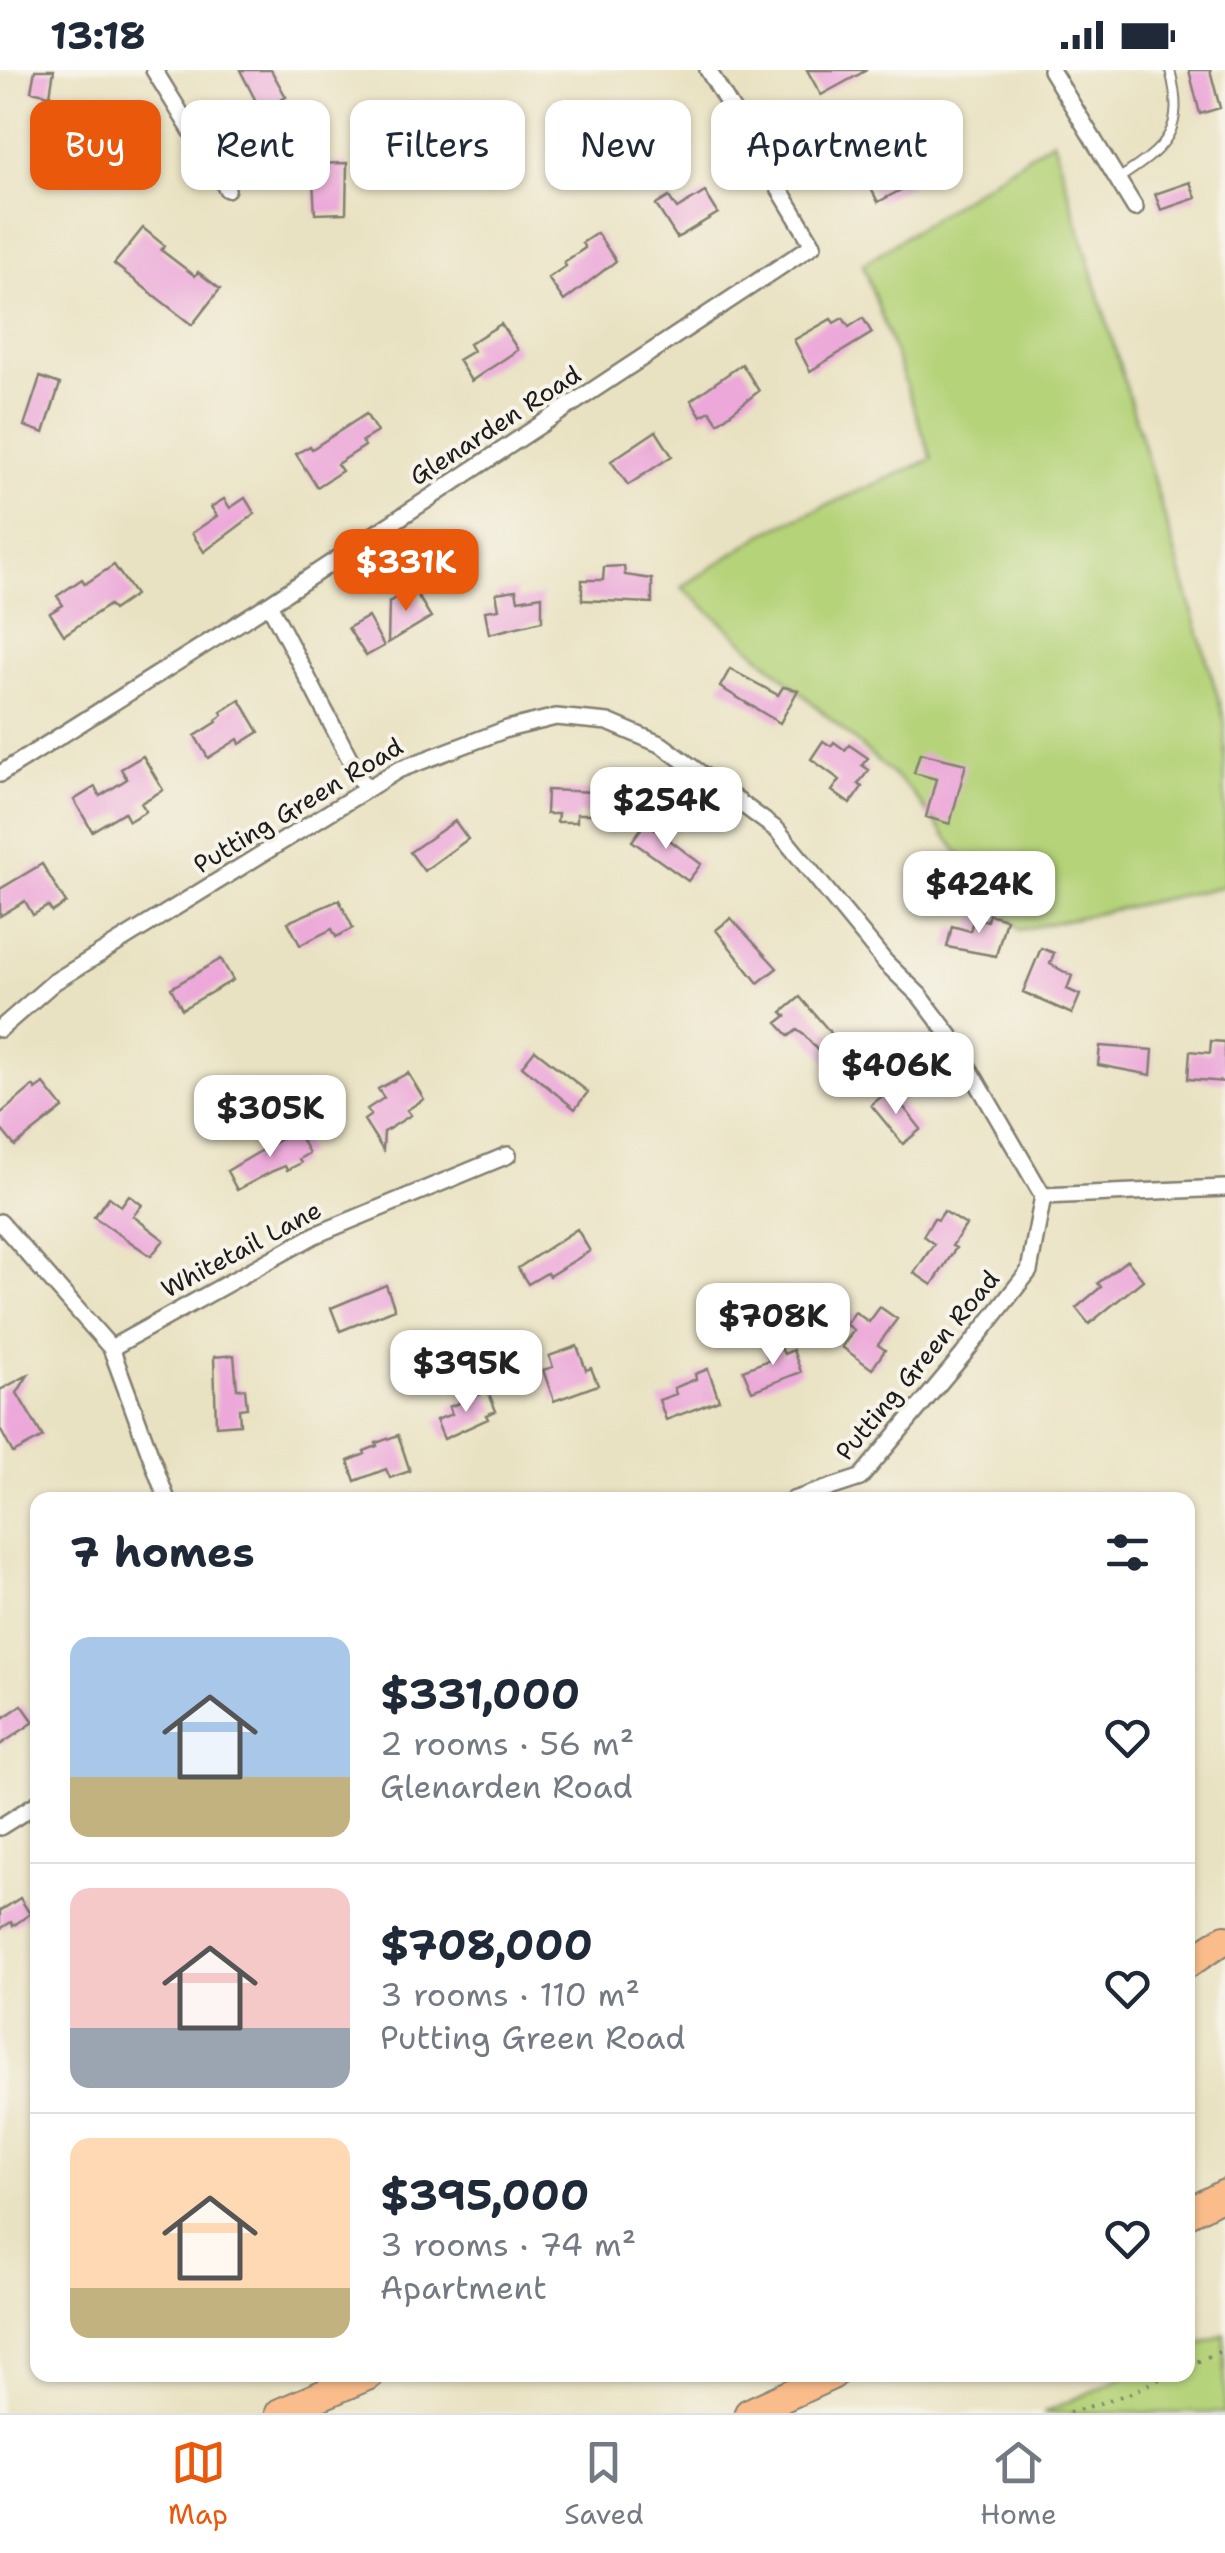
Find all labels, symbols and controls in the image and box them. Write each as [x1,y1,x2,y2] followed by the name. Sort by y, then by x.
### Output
[50,10,146,61] text: 13:18
[30,100,161,190] chip: Buy
[181,100,330,190] chip: Rent
[350,100,525,190] chip: Filters
[545,100,691,190] chip: New
[711,100,963,190] chip: Apartment
[403,357,587,493] street label: Glenarden Road
[336,529,476,614] pin: $331K
[356,540,456,583] text: $331K
[187,729,409,881] street label: Putting Green Road
[596,767,736,852] pin: $254K
[612,778,720,821] text: $254K
[909,851,1049,936] pin: $424K
[925,862,1033,905] text: $424K
[826,1032,966,1117] pin: $406K
[841,1043,951,1086] text: $406K
[200,1075,340,1160] pin: $305K
[216,1086,324,1129] text: $305K
[155,1193,327,1305] street label: Whitetail Lane
[827,1263,1007,1467] street label: Putting Green Road
[703,1283,843,1368] pin: $708K
[718,1294,828,1337] text: $708K
[396,1330,536,1415] pin: $395K
[412,1341,520,1384] text: $395K
[70,1524,255,1580] text: 7 homes
[1100,1525,1155,1580] icon: filters
[380,1666,580,1722] text: $331,000
[150,1677,270,1797] icon: home
[1100,1710,1155,1765] icon: heart
[380,1722,634,1765] text: 2 rooms · 56 m²
[380,1765,633,1808] text: Glenarden Road
[380,1917,593,1973] text: $708,000
[150,1928,270,2048] icon: home
[1100,1961,1155,2016] icon: heart
[380,1973,640,2016] text: 3 rooms · 110 m²
[380,2016,685,2059] text: Putting Green Road
[380,2167,589,2223] text: $395,000
[150,2178,270,2298] icon: home
[1100,2211,1155,2266] icon: heart
[380,2223,636,2266] text: 3 rooms · 74 m²
[380,2266,547,2309] text: Apartment
[168,2435,228,2533] tab: Map
[564,2435,644,2533] tab: Saved
[980,2435,1057,2533] tab: Home

